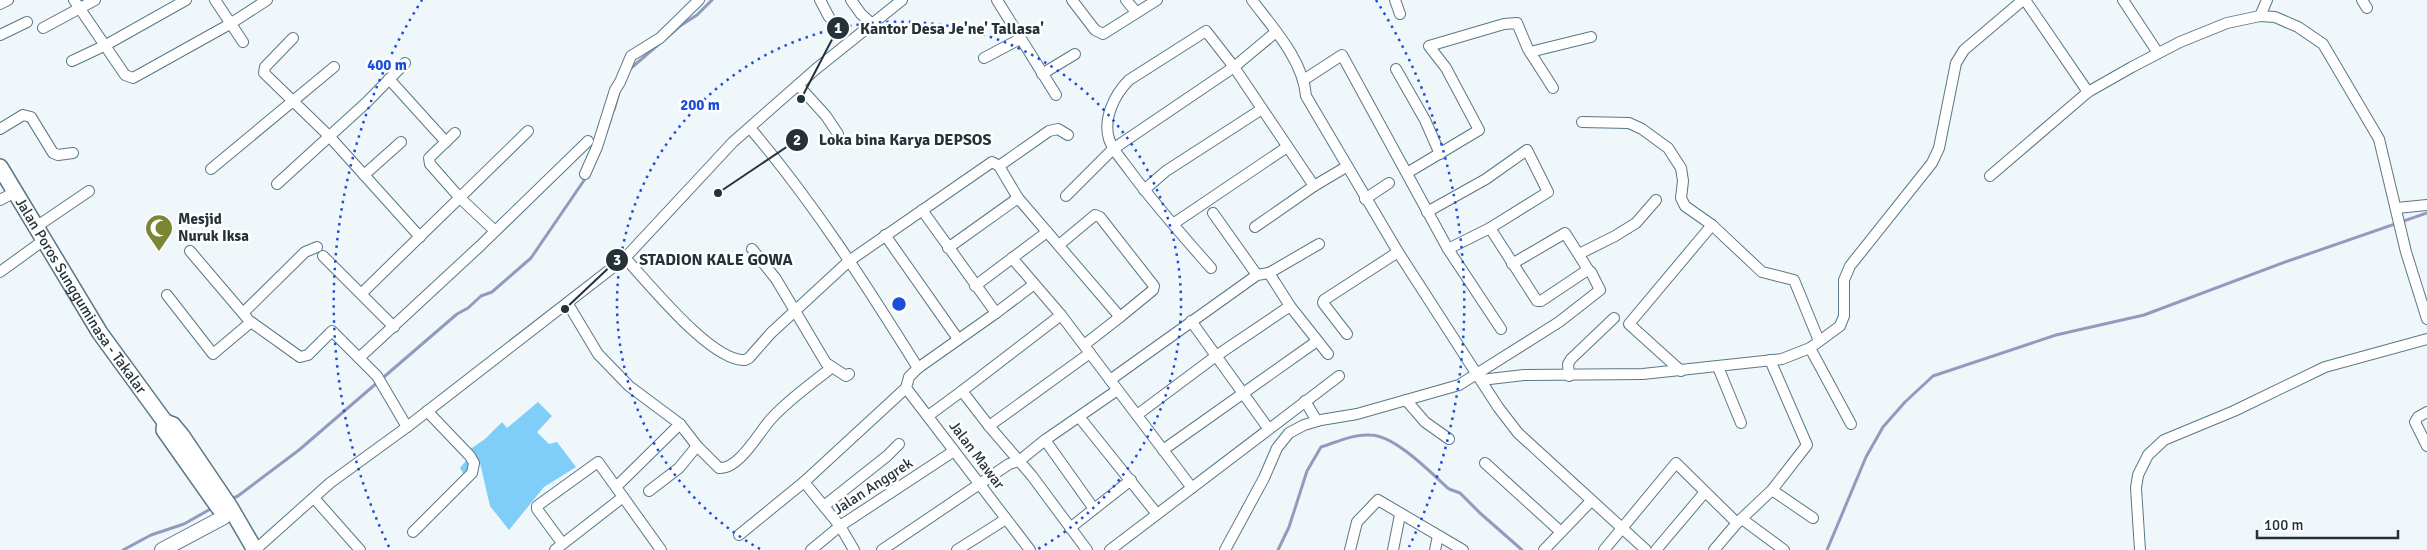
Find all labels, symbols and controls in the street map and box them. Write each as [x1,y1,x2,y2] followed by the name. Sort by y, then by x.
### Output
[826,12,1054,43] callout: Kantor Desa Je'ne' Tallasa'
[834,19,842,37] text: 1
[860,19,1044,39] text: Kantor Desa Je'ne' Tallasa'
[367,56,407,74] text: 400 m
[680,96,720,114] text: 200 m
[784,124,1002,155] callout: Loka bina Karya DEPSOS
[819,130,991,150] text: Loka bina Karya DEPSOS
[793,131,801,149] text: 2
[11,194,151,398] street label: Jalan Poros Sungguminasa - Takalar
[178,210,249,245] place label: Mesjid Nuruk Iksa
[144,213,174,252] mosque icon: Mesjid Nuruk Iksa
[604,244,803,275] callout: STADION KALE GOWA
[639,250,794,270] text: STADION KALE GOWA
[613,251,621,269] text: 3
[890,295,908,313] centre of rings
[945,417,1009,493] street label: Jalan Mawar
[830,453,916,518] street label: Jalan Anggrek
[2257,508,2398,540] scale bar
[2264,516,2304,534] text: 100 m

